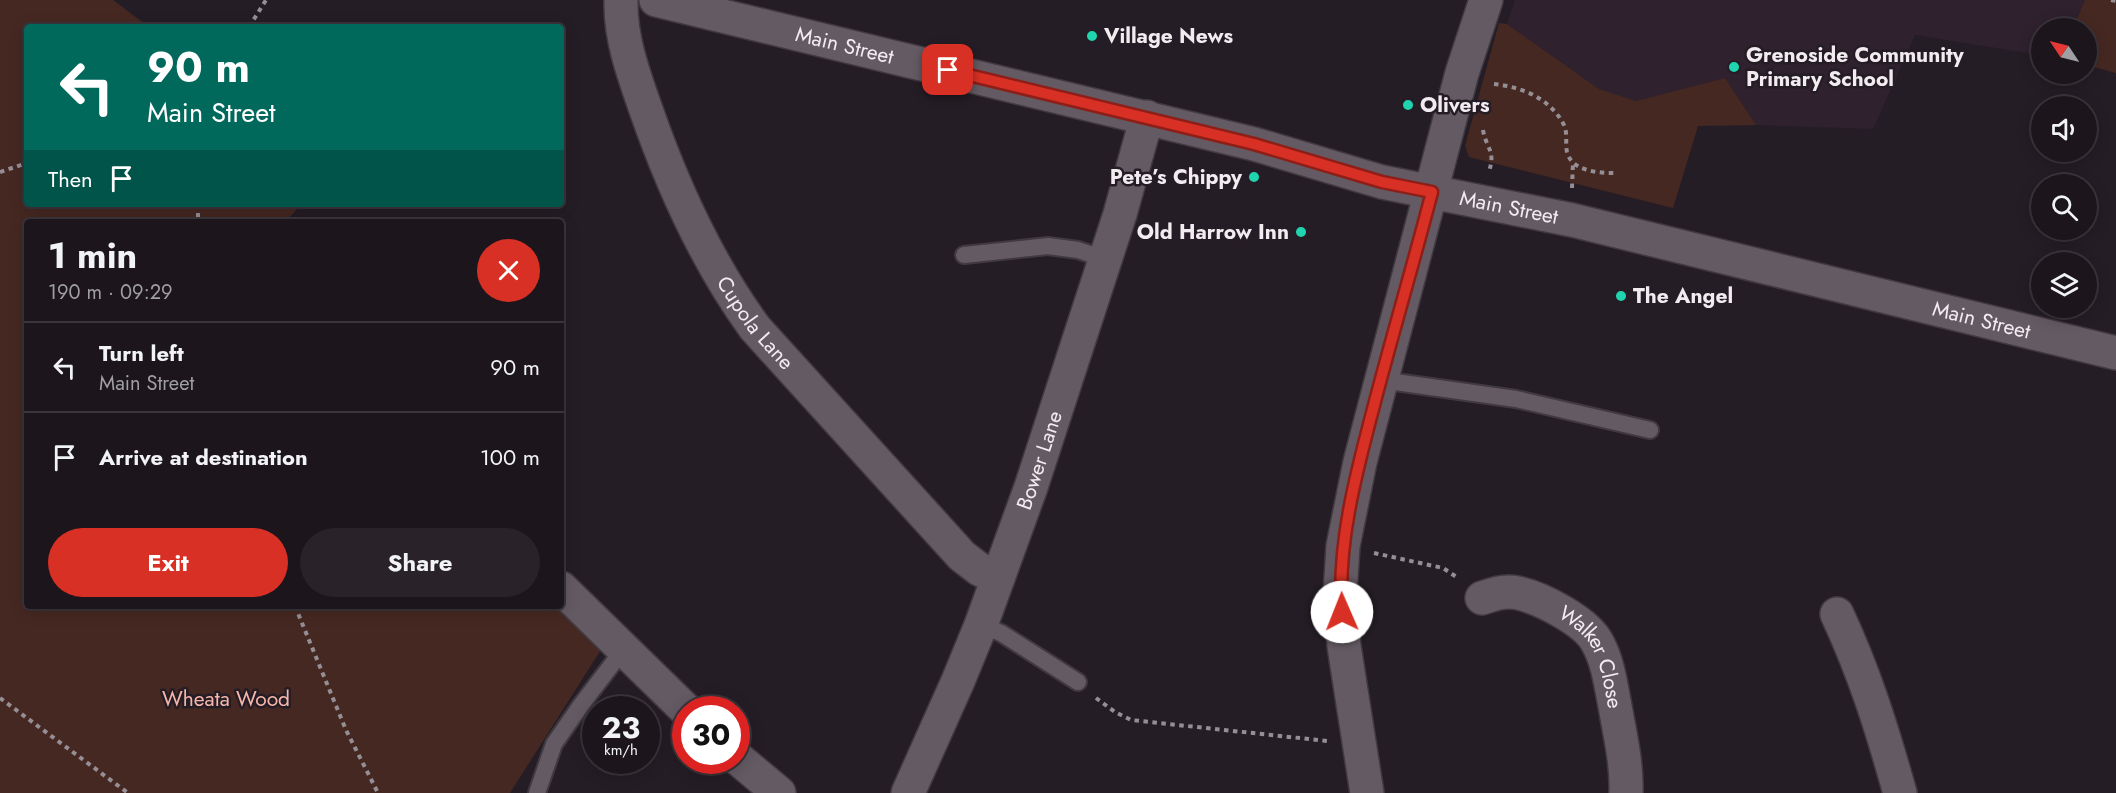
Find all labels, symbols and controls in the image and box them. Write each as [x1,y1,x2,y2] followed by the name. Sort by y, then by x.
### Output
[2031,18,2097,84] north arrow
[2031,18,2097,318] map controls
[792,19,897,72] street label: Main Street
[1103,21,1233,51] place label: Village News
[1085,29,1099,43] marker: Village News
[147,37,250,98] text: 90 m
[1746,40,1965,94] place label: Grenoside Community Primary School
[922,44,973,95] pin
[48,48,126,126] icon: left
[931,53,964,86] icon: arrive
[1727,60,1741,74] marker: Grenoside Community Primary School
[1420,90,1490,120] place label: Olivers
[147,93,276,132] text: Main Street
[2031,96,2097,162] button: sound
[1401,98,1415,112] marker: Olivers
[105,162,138,195] icon: arrive
[1110,162,1243,192] place label: Pete’s Chippy
[48,163,93,195] text: Then
[1247,170,1261,184] marker: Pete’s Chippy
[2031,174,2097,240] button: search
[1457,183,1561,232] street label: Main Street
[1137,217,1289,247] place label: Old Harrow Inn
[1294,225,1308,239] marker: Old Harrow Inn
[48,229,137,281] text: 1 min
[477,239,540,302] button: close
[2031,252,2097,318] button: layers
[709,270,801,376] street label: Cupola Lane
[48,278,173,307] text: 190 m · 09:29
[1633,281,1733,311] place label: The Angel
[1614,289,1628,303] marker: The Angel
[1929,294,2034,347] street label: Main Street
[99,337,184,369] text: Turn left
[48,351,81,384] icon: left
[490,351,540,383] text: 90 m
[99,369,194,398] text: Main Street
[1009,407,1070,514] street label: Bower Lane
[48,441,81,474] icon: arrive
[99,441,308,473] text: Arrive at destination
[480,441,540,473] text: 100 m
[48,528,288,597] button: Exit
[300,528,540,597] button: Share
[1310,580,1374,644] position arrow
[1553,598,1630,711] street label: Walker Close
[162,684,290,714] park label: Wheata Wood
[672,696,750,774] speed limit sign: 30
[602,706,640,749] text: 23
[604,739,638,761] text: km/h

